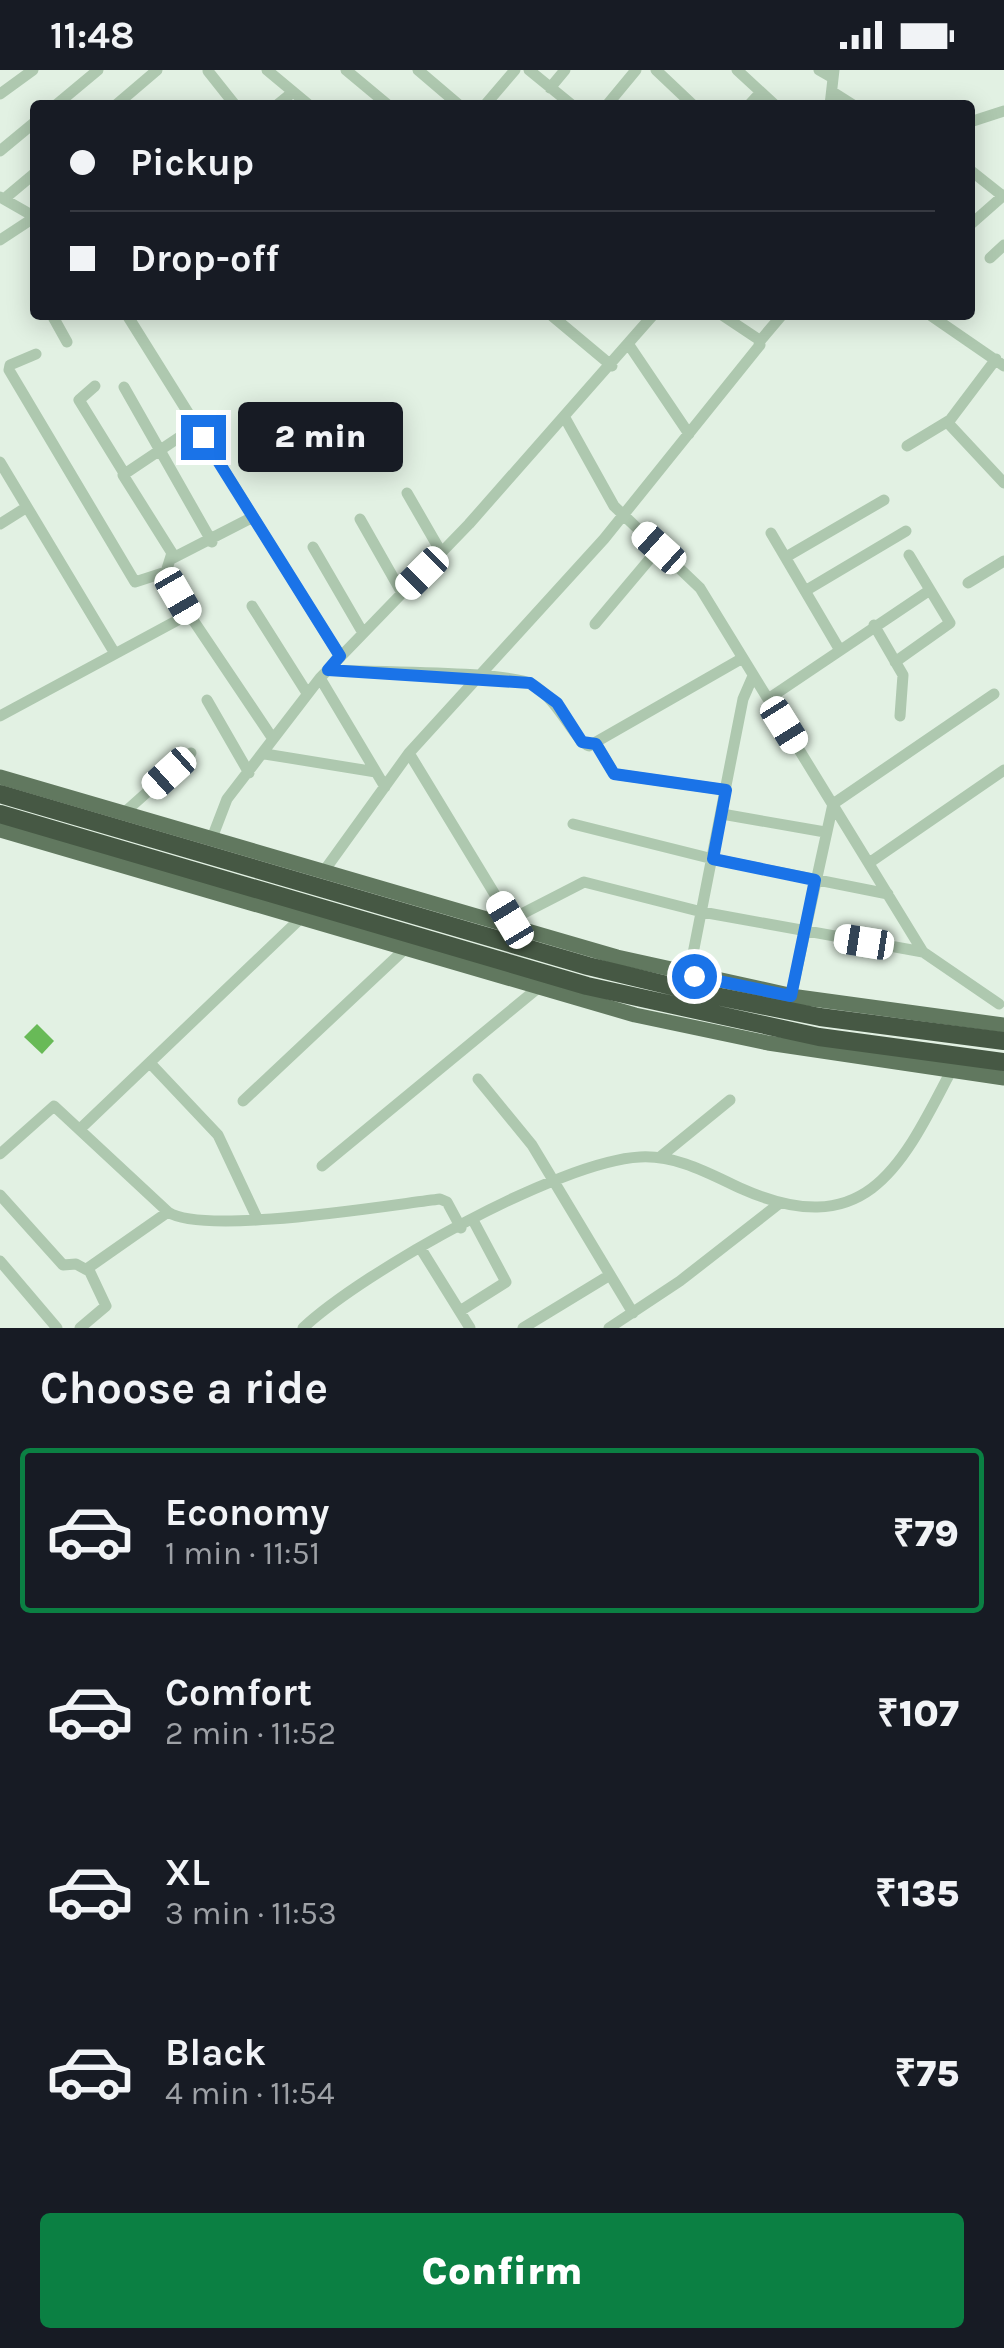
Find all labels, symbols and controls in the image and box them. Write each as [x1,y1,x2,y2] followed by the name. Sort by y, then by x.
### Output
[50,13,135,58] text: 11:48
[130,140,254,185] text: Pickup
[130,236,279,281] text: Drop-off
[238,402,403,472] callout: 2 min
[181,415,226,460] route end
[275,418,366,455] text: 2 min
[627,517,691,579] car
[390,541,454,605] car
[150,563,206,629] car
[755,692,813,758] car
[137,742,201,804] car
[482,887,538,953] car
[832,922,896,962] car
[672,954,717,999] route start
[40,1362,328,1414] text: Choose a ride
[45,1486,135,1576] icon: car
[165,1490,329,1535] text: Economy
[893,1511,959,1556] text: ₹79
[165,1535,320,1572] text: 1 min · 11:51
[45,1666,135,1756] icon: car
[165,1670,312,1715] text: Comfort
[877,1691,959,1736] text: ₹107
[165,1715,336,1752] text: 2 min · 11:52
[45,1846,135,1936] icon: car
[165,1850,210,1895] text: XL
[875,1871,959,1916] text: ₹135
[165,1895,337,1932] text: 3 min · 11:53
[45,2026,135,2116] icon: car
[165,2030,266,2075] text: Black
[894,2051,959,2096] text: ₹75
[165,2075,335,2112] text: 4 min · 11:54
[40,2213,964,2328] button: Confirm

